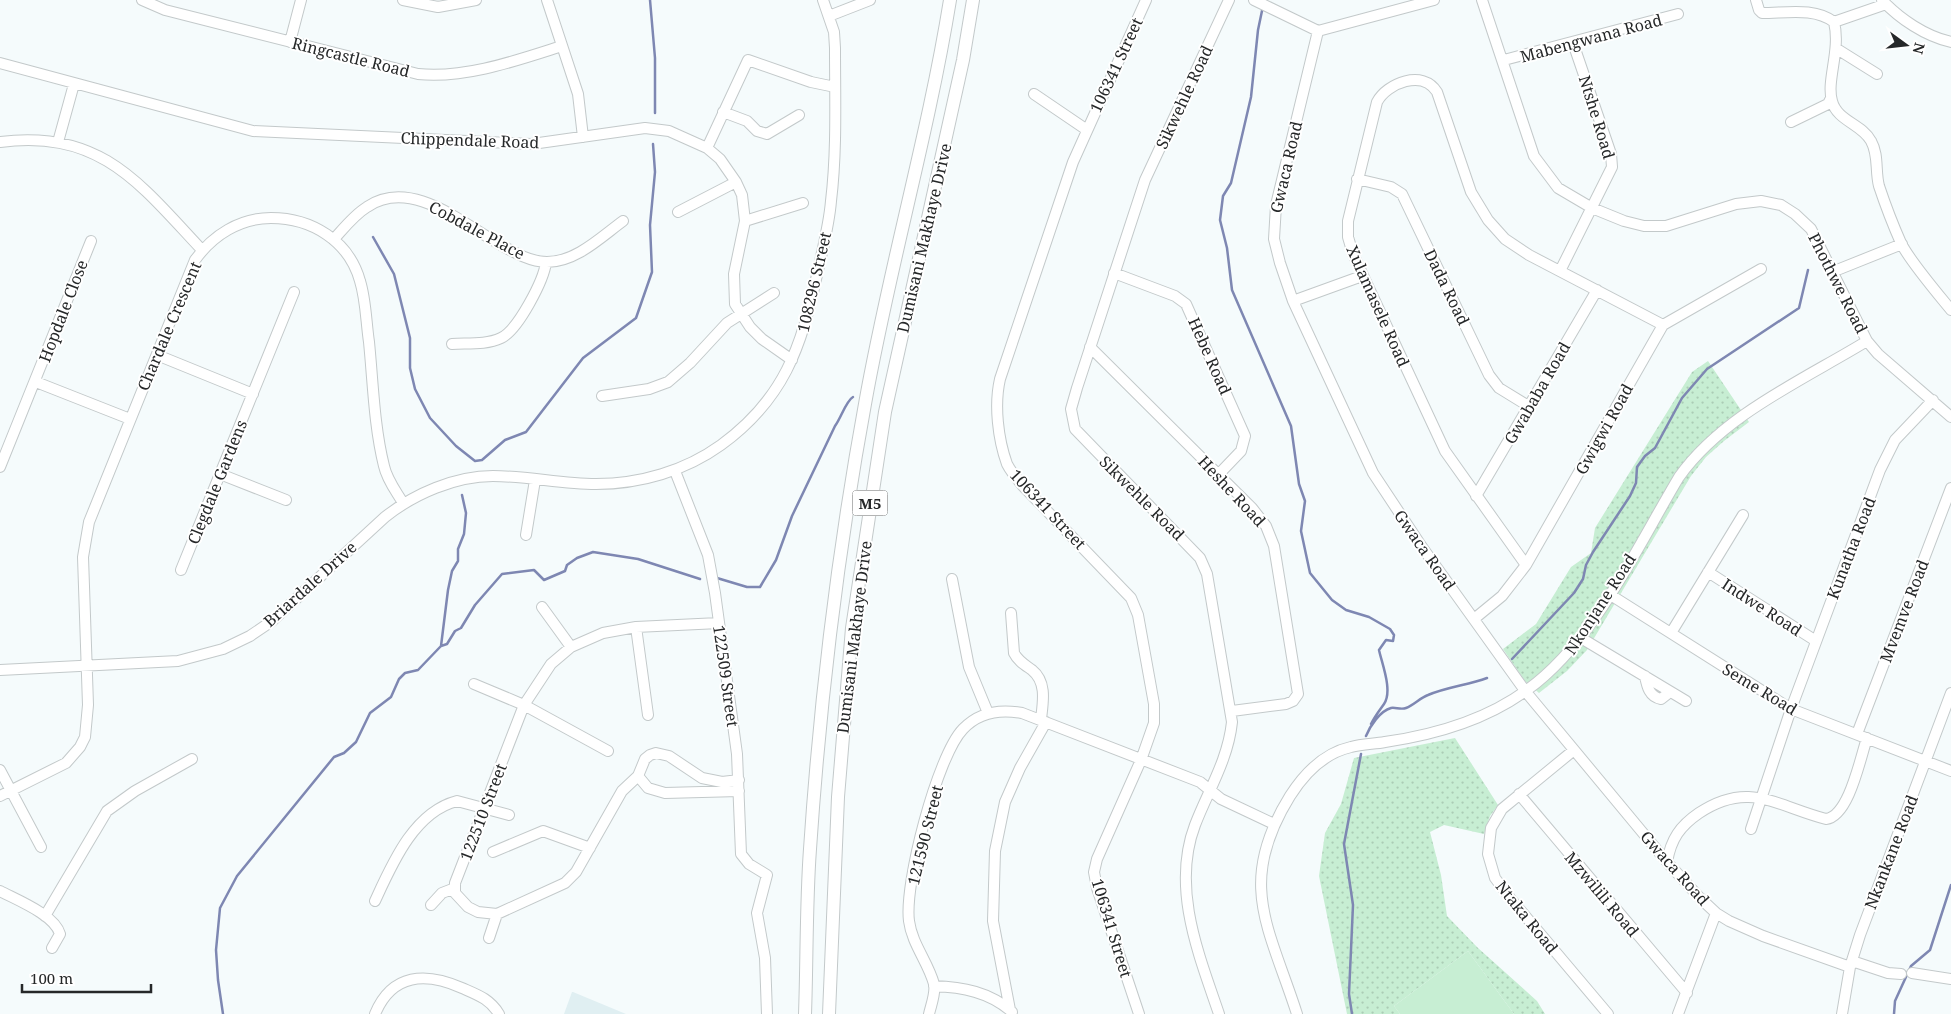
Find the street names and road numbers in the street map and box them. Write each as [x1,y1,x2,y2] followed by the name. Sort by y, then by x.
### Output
[1518,8,1665,68] street label: Mabengwana Road
[1084,14,1148,116] street label: 106341 Street
[290,32,412,82] street label: Ringcastle Road
[1150,41,1218,152] street label: Sikwehle Road
[1574,72,1620,162] street label: Ntshe Road
[1265,119,1307,215] street label: Gwaca Road
[400,127,540,153] street label: Chippendale Road
[891,141,957,335] street label: Dumisani Makhaye Drive
[425,196,529,264] street label: Cobdale Place
[792,229,836,334] street label: 108296 Street
[1803,229,1873,337] street label: Phothwe Road
[1341,242,1415,370] street label: Xulamasele Road
[1419,245,1475,329] street label: Dada Road
[33,257,93,365] street label: Hopdale Close
[132,258,206,394] street label: Chardale Crescent
[1183,314,1237,398] street label: Hebe Road
[1499,338,1575,448] street label: Gwababa Road
[1570,380,1638,478] street label: Gwigwi Road
[182,417,252,547] street label: Clegdale Gardens
[1095,451,1189,545] street label: Sikwehle Road
[1193,451,1271,532] street label: Heshe Road
[1005,464,1091,554] street label: 106341 Street
[852,490,888,516] road number: M5
[1821,494,1881,602] street label: Kunatha Road
[1389,505,1461,595] street label: Gwaca Road
[259,536,361,632] street label: Briardale Drive
[831,539,877,735] street label: Dumisani Makhaye Drive
[1559,549,1641,659] street label: Nkonjane Road
[1874,556,1934,666] street label: Mvemve Road
[1718,573,1806,641] street label: Indwe Road
[708,624,744,729] street label: 122509 Street
[1718,658,1802,720] street label: Seme Road
[454,760,512,864] street label: 122510 Street
[902,782,948,887] street label: 121590 Street
[1859,791,1923,912] street label: Nkankane Road
[1635,826,1715,910] street label: Gwaca Road
[1560,847,1644,941] street label: Mzwilili Road
[1087,876,1138,981] street label: 106341 Street
[1491,876,1563,958] street label: Ntaka Road

